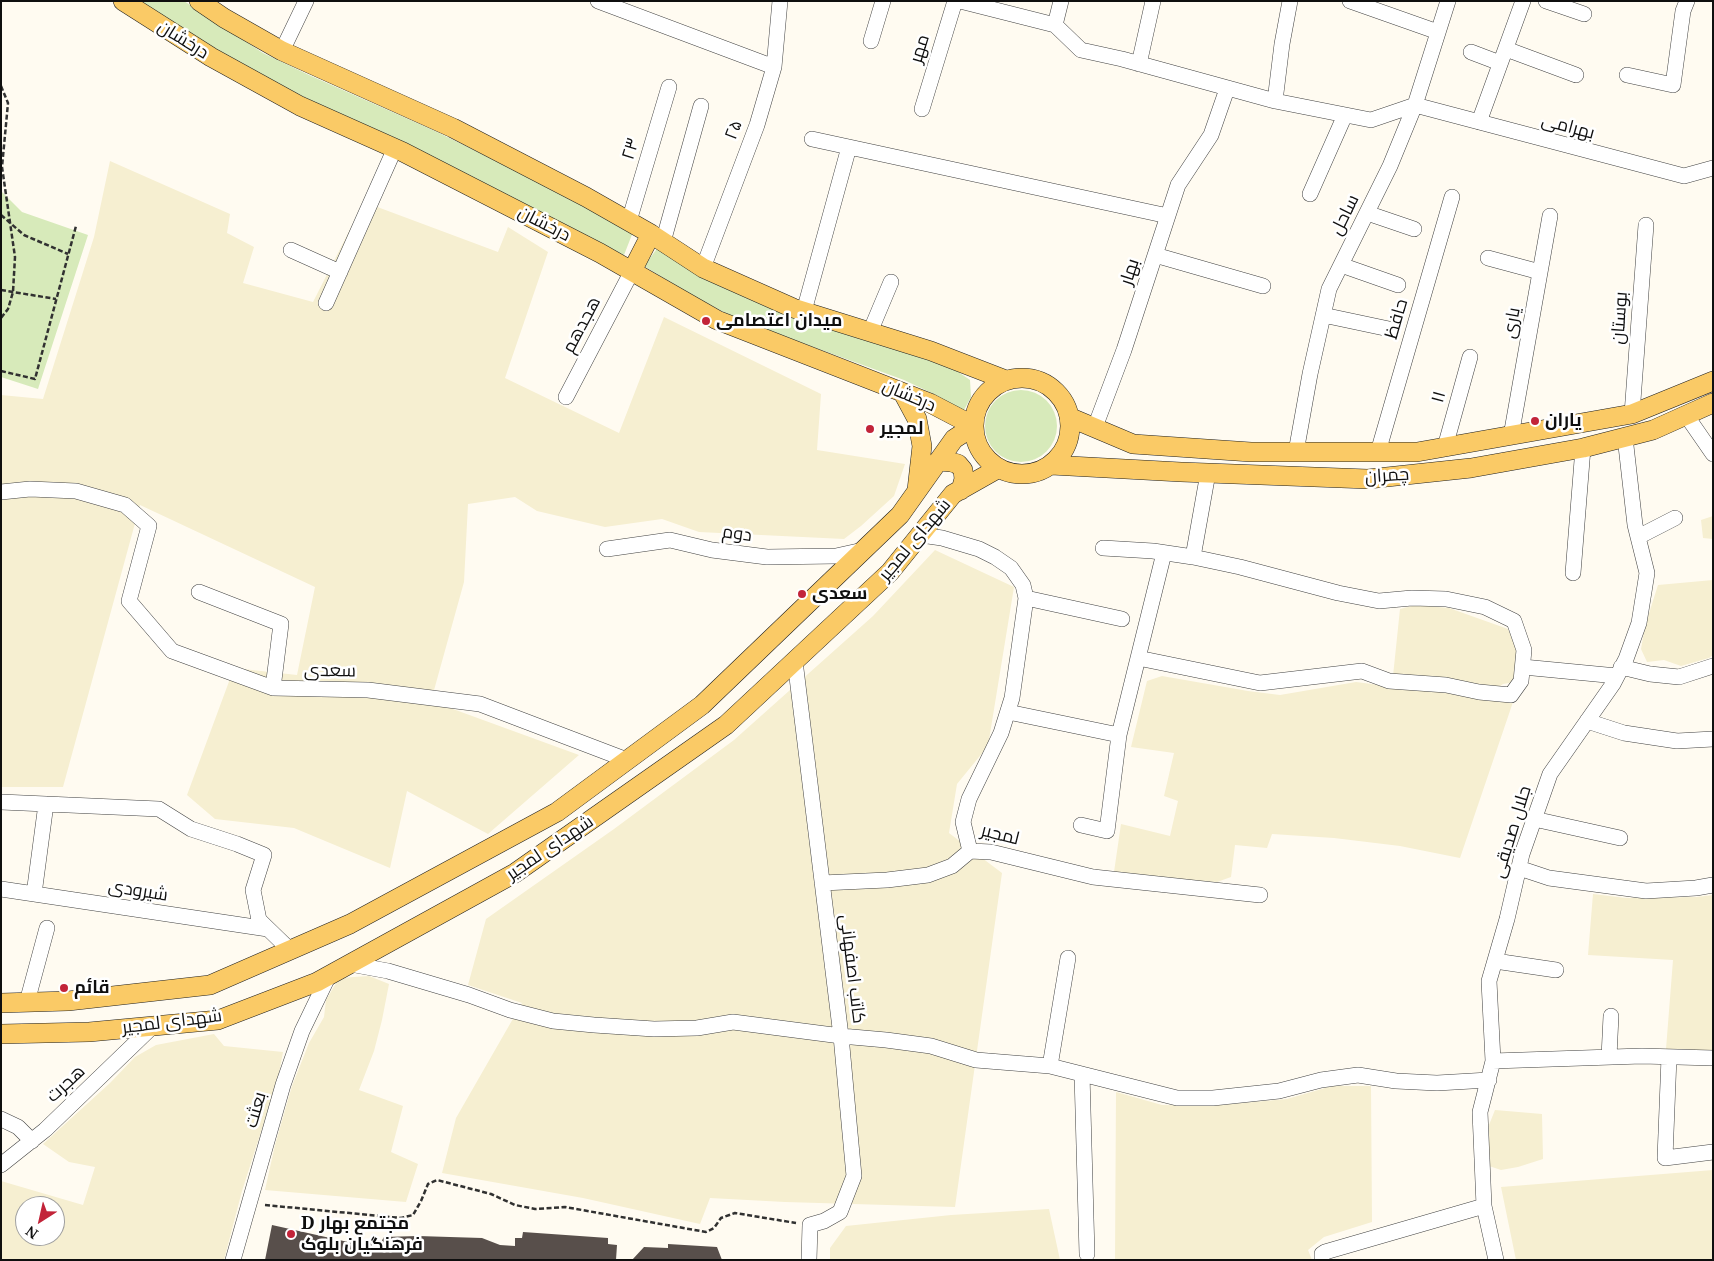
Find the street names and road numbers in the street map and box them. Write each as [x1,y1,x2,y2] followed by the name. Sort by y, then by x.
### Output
[153,16,213,64] street label: درخشان
[905,32,935,66] street label: مهر
[1539,110,1597,144] street label: بهرامی
[720,117,748,143] street label: ۲۵
[618,135,644,163] street label: ۲۳
[1326,191,1364,239] street label: ساحل
[514,202,574,246] street label: درخشان
[1116,256,1144,288] street label: بهار
[1607,291,1633,345] street label: بوستان
[558,293,606,357] street label: هجدهم
[1381,297,1413,341] street label: حافظ
[1499,306,1525,340] street label: یاری
[879,375,939,417] street label: درخشان
[1427,389,1451,405] street label: ۱۱
[1364,464,1410,488] street label: چمران
[874,494,956,586] street label: شهدای لمجیر
[721,521,753,547] street label: دوم
[304,660,356,682] street label: سعدی
[1488,783,1536,881] street label: جلال صدیقی
[502,811,598,885] street label: شهدای لمجیر
[979,820,1021,850] street label: لمجیر
[107,876,169,906] street label: شیرودی
[835,913,869,1025] street label: کاتب اصفهانی
[121,1005,223,1039] street label: شهدای لمجیر
[42,1061,90,1107] street label: هجرت
[241,1090,271,1130] street label: بعثت

